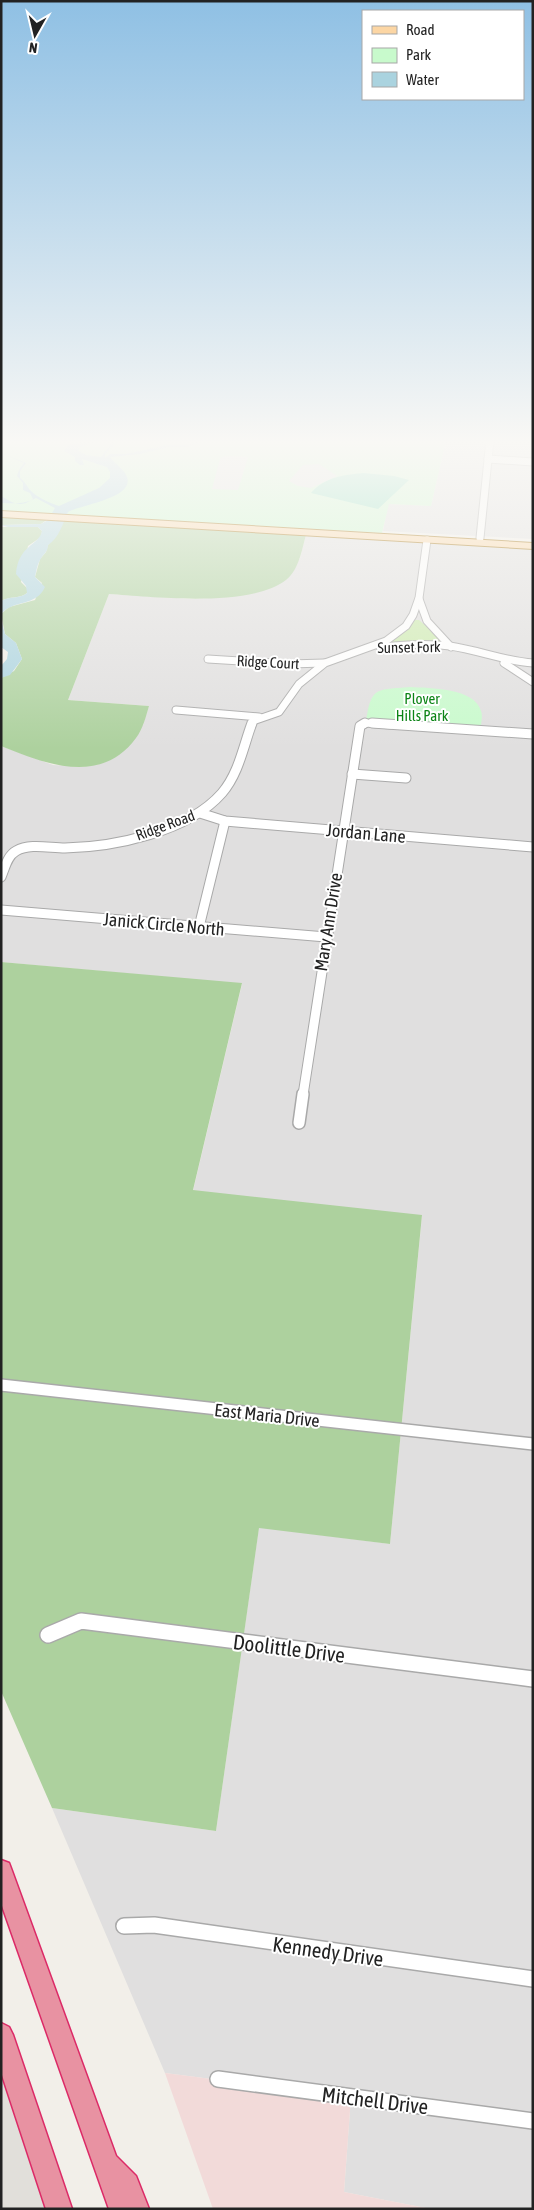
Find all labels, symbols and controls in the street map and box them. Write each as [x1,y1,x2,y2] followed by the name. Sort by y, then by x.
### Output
[10,10,60,60] north arrow
[362,10,524,100] legend
[406,21,435,38] text: Road
[28,39,38,56] text: N
[406,46,431,63] text: Park
[406,71,439,88] text: Water
[377,638,441,656] street label: Sunset Fork
[236,652,300,672] street label: Ridge Court
[396,690,449,724] park label: Plover Hills Park
[133,806,197,844] street label: Ridge Road
[325,819,407,847] street label: Jordan Lane
[310,871,346,973] street label: Mary Ann Drive
[103,908,225,940] street label: Janick Circle North
[213,1399,321,1431] street label: East Maria Drive
[232,1629,346,1667] street label: Doolittle Drive
[271,1931,385,1971] street label: Kennedy Drive
[320,2082,430,2118] street label: Mitchell Drive

